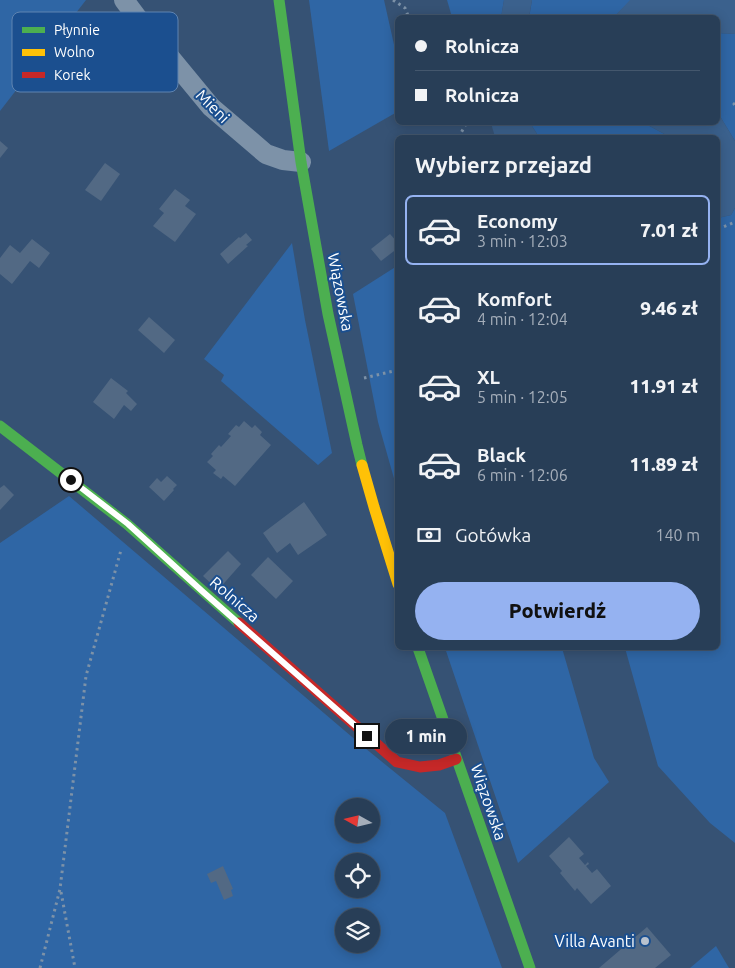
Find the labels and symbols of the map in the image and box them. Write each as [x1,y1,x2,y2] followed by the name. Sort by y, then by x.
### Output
[12,12,178,92] legend
[54,22,100,38] text: Płynnie
[54,44,95,60] text: Wolno
[54,67,91,83] text: Korek
[193,86,233,126] street label: Mieni
[325,251,357,333] street label: Wiązowska
[60,469,82,491] route start
[207,573,263,625] street label: Rolnicza
[384,718,467,754] callout: 1 min
[356,725,378,747] route end
[468,762,510,842] street label: Wiązowska
[335,798,380,842] north arrow
[555,932,635,950] place label: Villa Avanti
[639,935,651,947] marker: Villa Avanti

